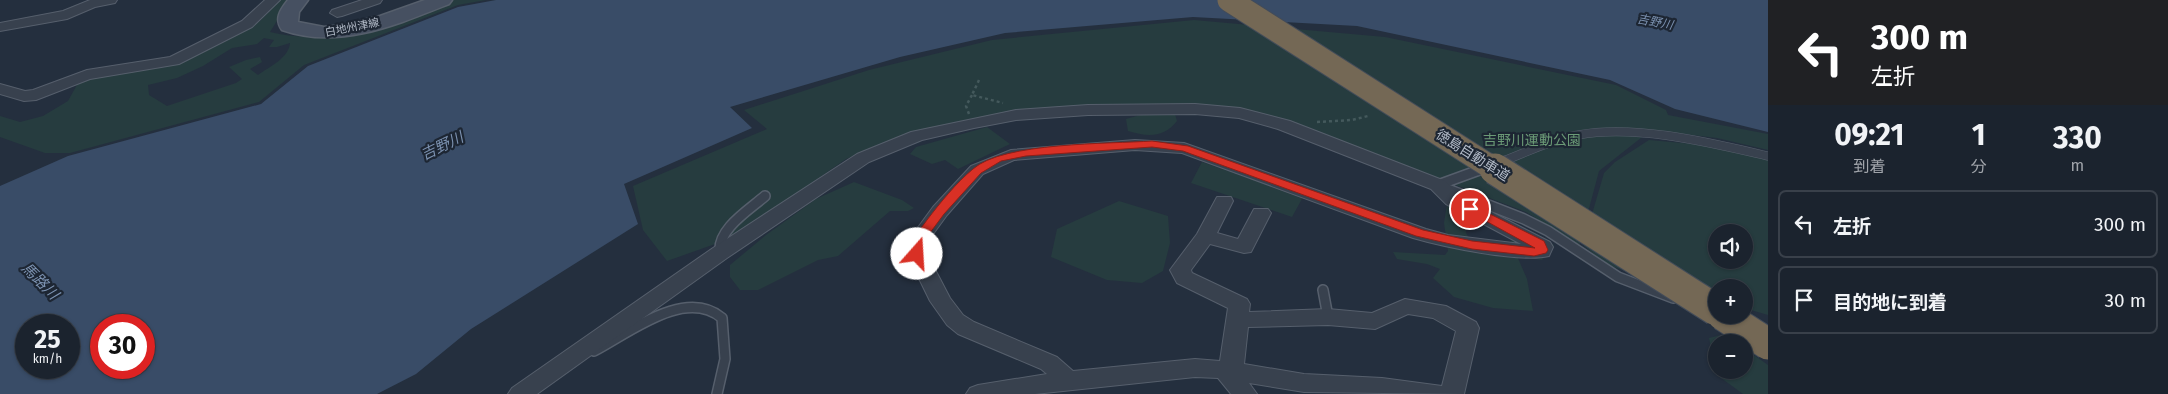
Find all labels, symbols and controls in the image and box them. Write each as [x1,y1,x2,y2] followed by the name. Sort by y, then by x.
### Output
[1636,12,1676,33] water label: 吉野川
[324,16,380,39] street label: 白地州津線
[1871,16,1968,58] text: 300 m
[1788,20,1853,85] icon: left
[1871,63,1915,90] text: 左折
[1834,117,1904,153] text: 09:21
[1972,117,1986,153] text: 1
[2053,120,2102,156] text: 330
[1433,126,1513,185] street label: 徳島自動車道
[418,127,468,164] water label: 吉野川
[1483,132,1581,149] park label: 吉野川運動公園
[2070,156,2084,175] text: m
[1853,157,1885,176] text: 到着
[1971,157,1987,176] text: 分
[1449,188,1491,230] pin
[1456,195,1484,223] icon: arrive
[1790,210,1818,238] icon: left
[2094,213,2146,236] text: 300 m
[1833,215,1871,238] text: 左折
[1708,224,1753,379] map controls
[1708,224,1753,269] button: sound
[890,227,942,279] position arrow
[18,259,64,305] water label: 馬路川
[1708,279,1753,324] button: +
[1790,286,1818,314] icon: arrive
[2105,289,2146,312] text: 30 m
[1833,291,1947,314] text: 目的地に到着
[90,314,155,379] speed limit sign: 30
[34,325,61,355] text: 25
[1708,334,1753,379] button: −
[33,352,62,366] text: km/h

